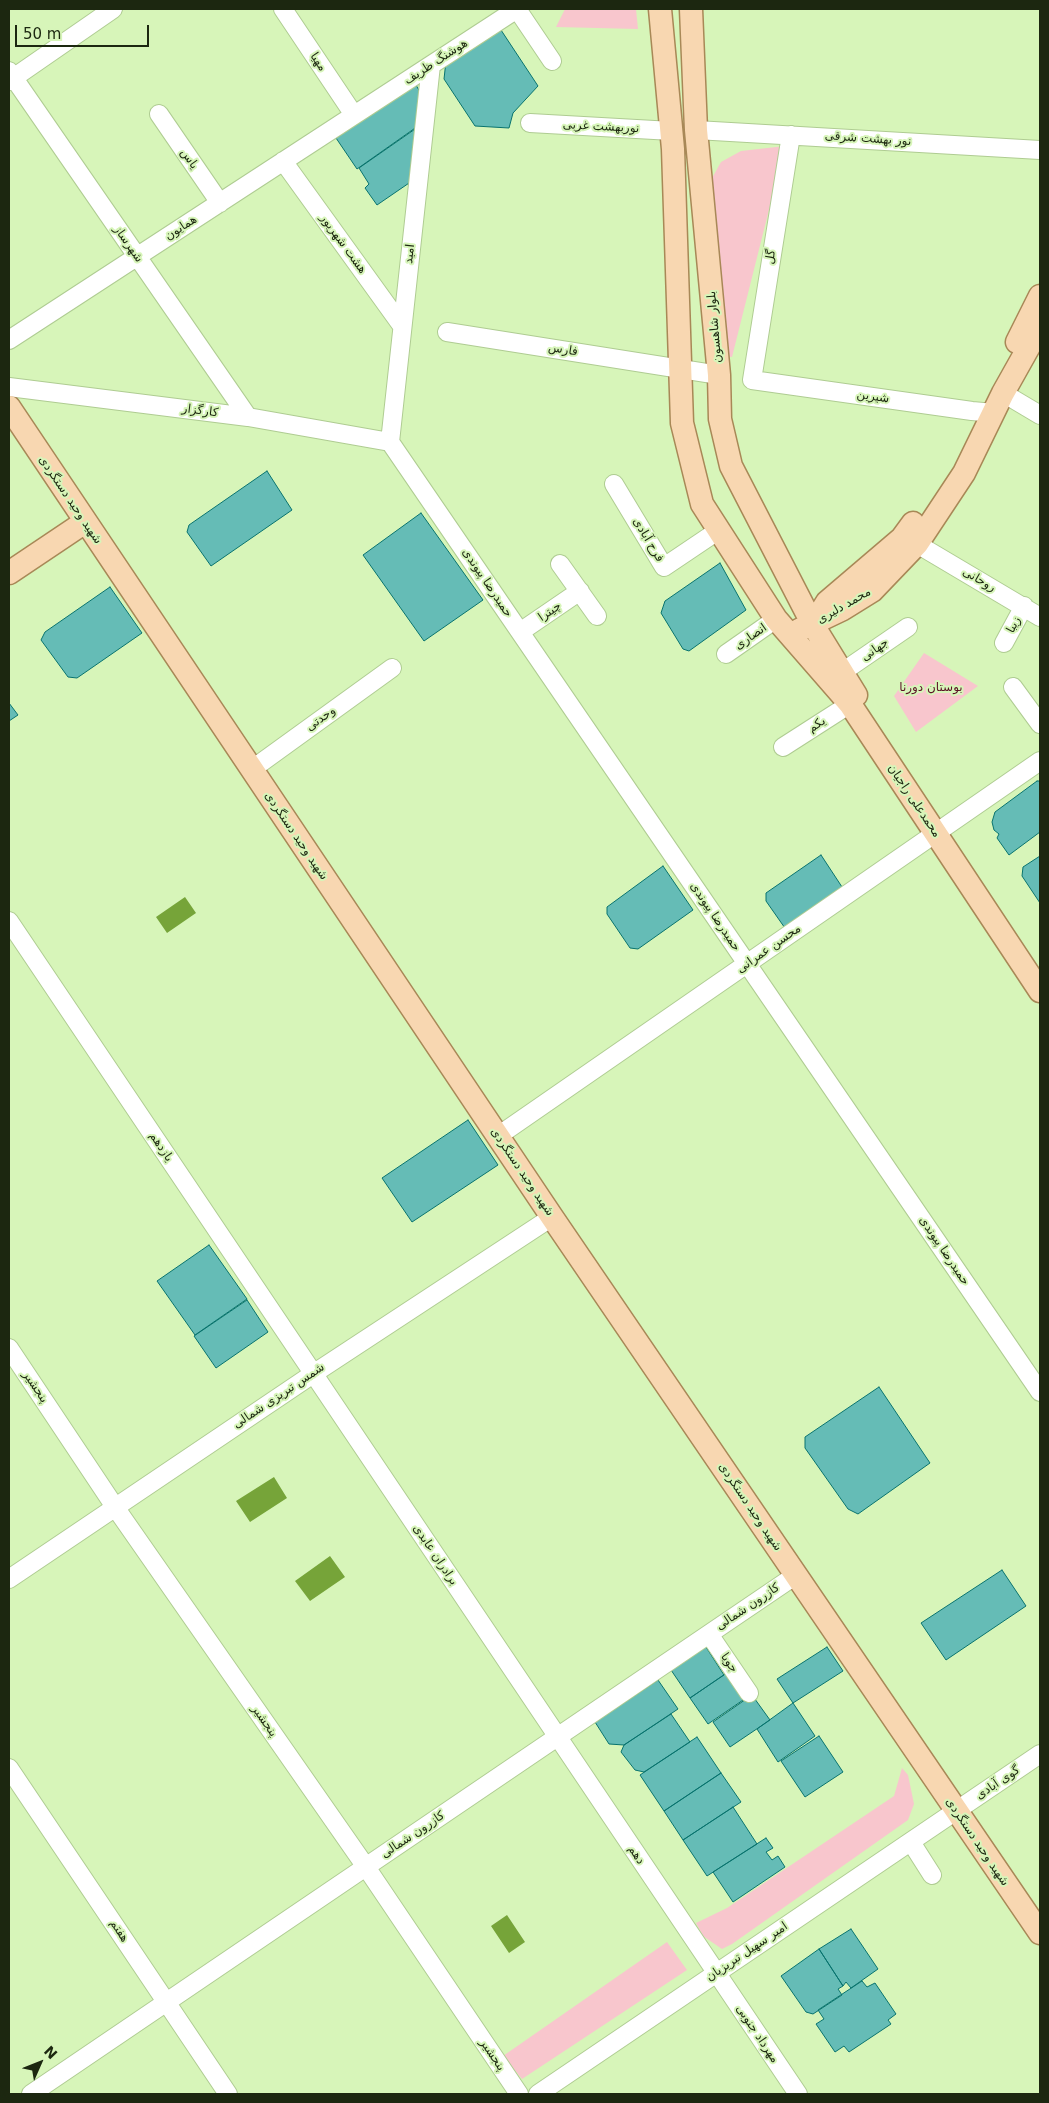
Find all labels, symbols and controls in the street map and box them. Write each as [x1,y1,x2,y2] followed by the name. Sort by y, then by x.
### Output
[18,15,151,47] scale bar
[23,25,61,43] text: 50 m
[402,36,470,88] street label: هوشنگ ظریف
[307,50,329,74] street label: مهیا
[562,118,640,136] street label: نوربهشت غربی
[824,129,912,149] street label: نور بهشت شرقی
[177,146,201,172] street label: یاس
[317,211,369,277] street label: هشت شهریور
[162,212,200,244] street label: همایون
[110,223,146,265] street label: شهرساز
[402,243,418,265] street label: امید
[763,249,779,265] street label: گل
[705,290,725,364] street label: بلوار شاهسون
[547,341,579,359] street label: فارس
[856,388,890,406] street label: شیرین
[181,402,219,420] street label: کارگزار
[35,453,105,547] street label: شهید وحید دستگردی
[629,515,667,565] street label: فرح آبادی
[459,546,515,620] street label: حمیدرضا پیوندی
[960,565,998,595] street label: روحانی
[814,585,874,627] street label: محمد دلیری
[536,599,564,625] street label: چیترا
[1004,614,1024,636] street label: زیبا
[732,621,770,653] street label: انصاری
[859,636,891,664] street label: جهانی
[899,681,963,695] park label: بوستان دورنا
[303,704,339,734] street label: وحدتی
[806,714,828,736] street label: یکم
[884,762,944,840] street label: محمدعلی راجیان
[261,789,331,883] street label: شهید وحید دستگردی
[687,880,743,954] street label: حمیدرضا پیوندی
[734,922,804,976] street label: محسن عمرانی
[487,1125,557,1219] street label: شهید وحید دستگردی
[146,1130,176,1164] street label: یازدهم
[916,1214,972,1288] street label: حمیدرضا پیوندی
[231,1360,327,1432] street label: شمس تبریزی شمالی
[19,1368,51,1406] street label: پنجشیر
[715,1460,785,1554] street label: شهید وحید دستگردی
[409,1522,461,1588] street label: برادران عابدی
[713,1580,783,1634] street label: کازرون شمالی
[717,1650,741,1676] street label: جویا
[248,1702,280,1740] street label: پنجشیر
[973,1763,1023,1803] street label: گوی آبادی
[942,1795,1012,1889] street label: شهید وحید دستگردی
[378,1808,448,1862] street label: کازرون شمالی
[625,1843,647,1867] street label: دهم
[106,1917,132,1945] street label: هفتم
[703,1919,791,1985] street label: امیر سهیل تبریزیان
[732,2002,782,2066] street label: مهرداد جنوبی
[476,2036,508,2074] street label: پنجشیر
[15,2038,65,2088] north arrow
[41,2043,61,2062] text: N

